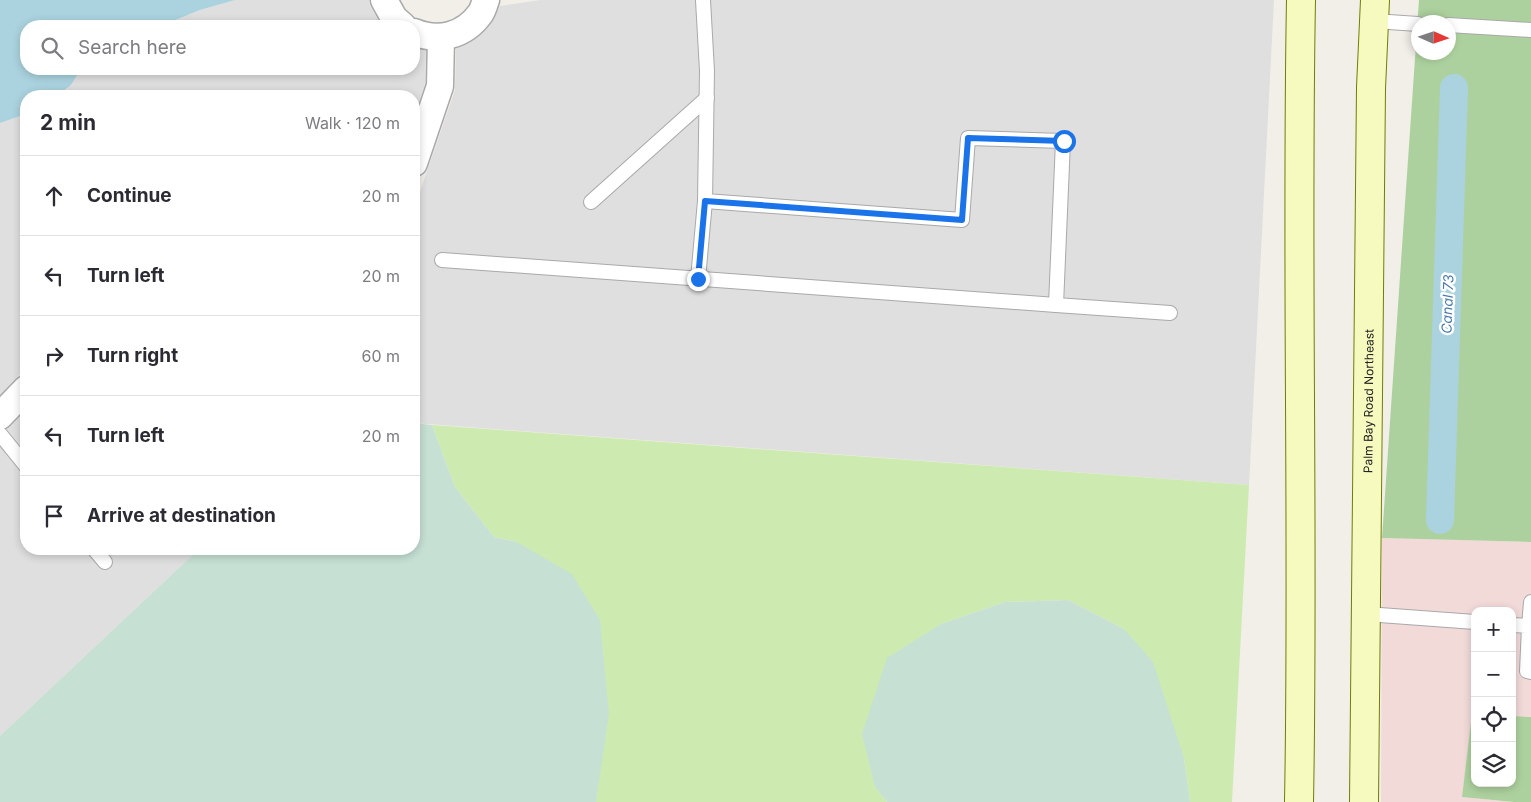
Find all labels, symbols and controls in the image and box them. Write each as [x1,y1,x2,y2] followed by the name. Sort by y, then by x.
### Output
[1411,15,1456,60] north arrow
[20,20,420,75] search box
[38,34,66,62] icon: search
[78,36,187,59] text: Search here
[40,110,96,135] text: 2 min
[305,113,400,133] text: Walk · 120 m
[1053,130,1076,153] route start
[40,182,68,210] icon: ahead
[87,184,172,207] text: Continue
[362,186,400,206] text: 20 m
[40,262,68,290] icon: left
[87,264,165,287] text: Turn left
[362,266,400,286] text: 20 m
[687,268,710,291] route end
[1437,274,1457,334] water label: Canal 73
[1360,329,1376,473] street label: Palm Bay Road Northeast
[40,342,68,370] icon: right
[87,344,178,367] text: Turn right
[361,346,400,366] text: 60 m
[40,422,68,450] icon: left
[87,424,165,447] text: Turn left
[362,426,400,446] text: 20 m
[40,502,68,530] icon: arrive
[87,504,276,527] text: Arrive at destination
[1471,607,1516,787] map controls
[1471,607,1516,652] button: +
[1471,652,1516,697] button: −
[1471,697,1516,742] button: locate
[1471,742,1516,787] button: layers

